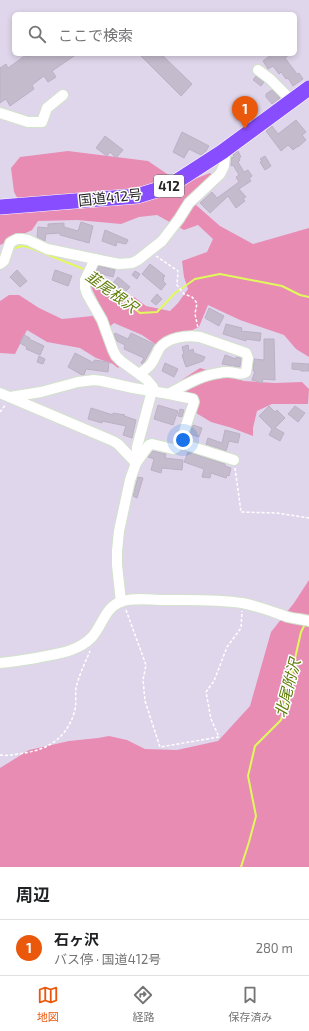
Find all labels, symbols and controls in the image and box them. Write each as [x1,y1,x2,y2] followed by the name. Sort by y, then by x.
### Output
[12,12,297,56] search box
[26,23,48,45] icon: search
[58,26,133,44] text: ここで検索
[232,96,258,129] pin: 1
[154,175,184,197] road number: 412
[77,185,143,209] street label: 国道412号
[82,266,143,317] water label: 韮尾根沢
[173,430,193,450] your location
[271,655,304,719] water label: 北尾附沢
[16,884,50,904] text: 周辺
[54,930,99,948] text: 石ヶ沢
[26,940,32,956] text: 1
[256,940,293,956] text: 280 m
[54,951,161,967] text: バス停 · 国道412号
[37,984,59,1024] tab: 地図
[132,984,154,1024] tab: 経路
[228,984,272,1024] tab: 保存済み

